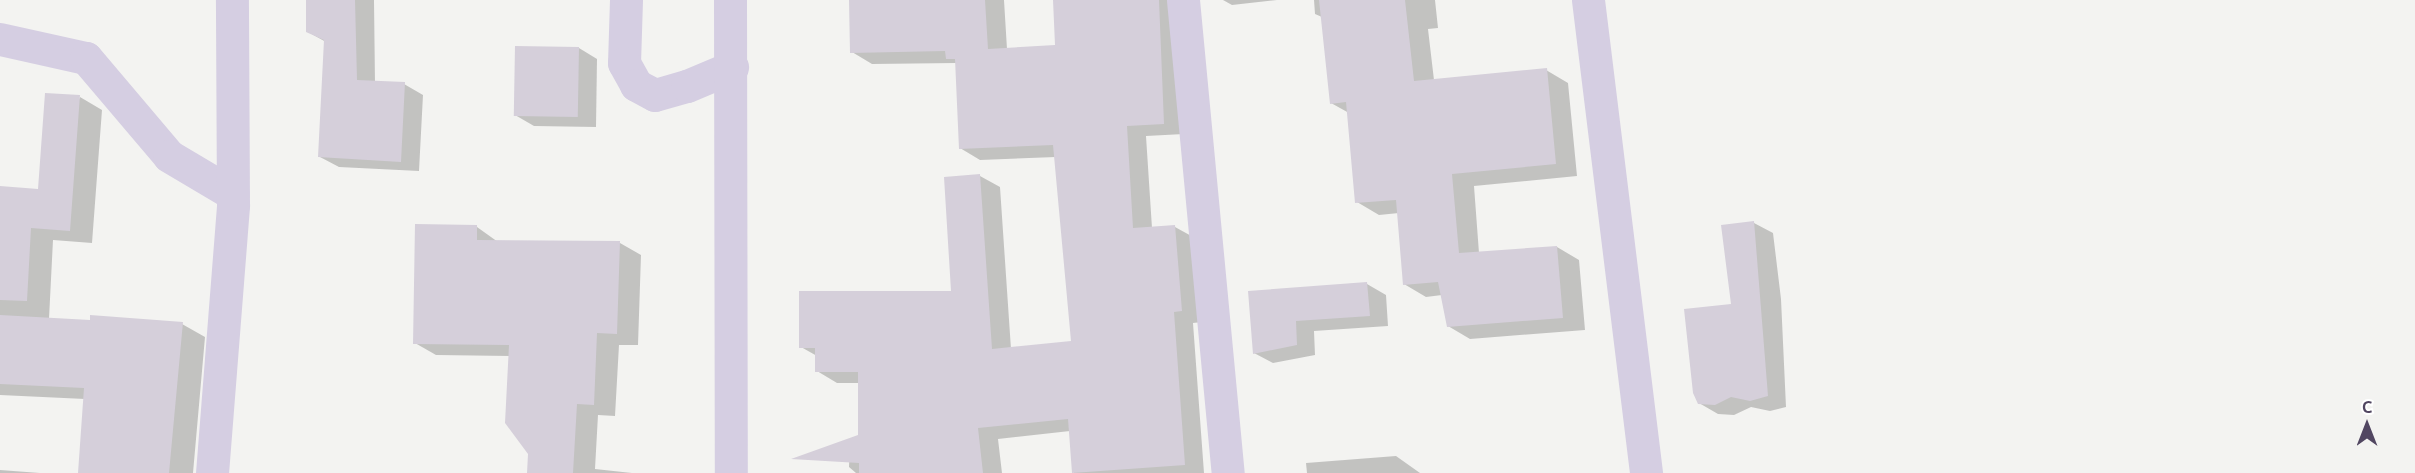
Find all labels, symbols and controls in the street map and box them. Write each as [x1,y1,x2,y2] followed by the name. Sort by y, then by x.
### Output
[2337,395,2397,455] north arrow
[2362,398,2372,416] text: С

